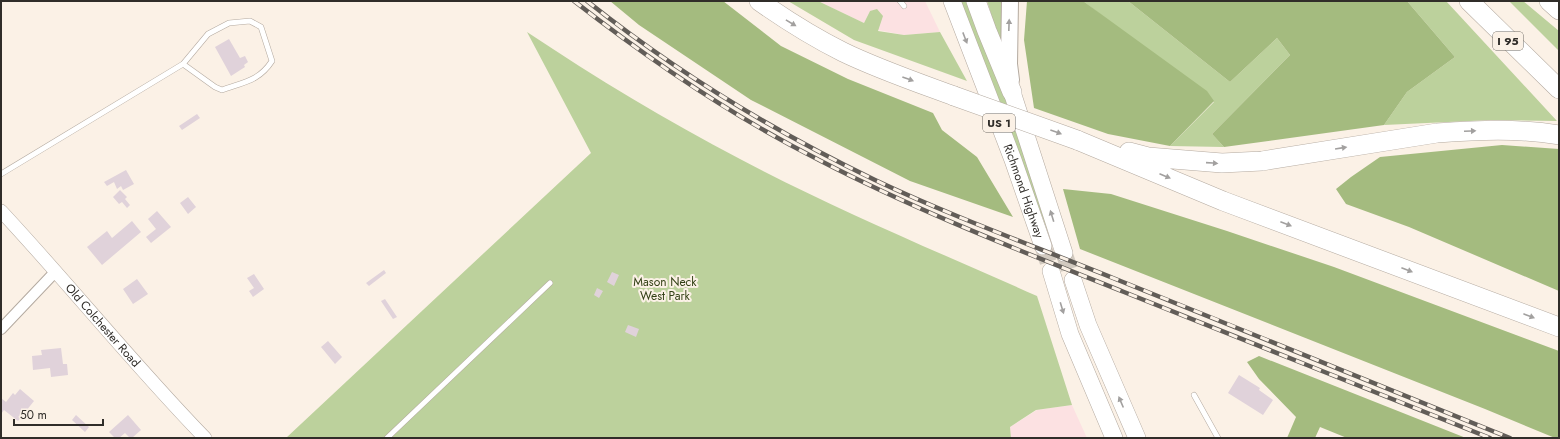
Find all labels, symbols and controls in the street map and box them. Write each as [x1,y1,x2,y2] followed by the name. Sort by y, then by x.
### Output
[1006,18,1012,31] one-way arrow
[785,19,797,26] one-way arrow
[963,32,969,44] one-way arrow
[1493,32,1523,50] road number: I 95
[903,76,915,82] one-way arrow
[983,114,1015,132] road number: US 1
[1464,128,1477,134] one-way arrow
[1051,130,1063,136] one-way arrow
[999,141,1049,241] street label: Richmond Highway
[1335,144,1347,150] one-way arrow
[1206,159,1218,166] one-way arrow
[1159,174,1171,180] one-way arrow
[1049,209,1055,221] one-way arrow
[1280,222,1292,228] one-way arrow
[1402,268,1414,274] one-way arrow
[633,273,697,305] park label: Mason Neck West Park
[61,279,144,371] street label: Old Colchester Road
[1059,302,1065,314] one-way arrow
[1524,313,1536,319] one-way arrow
[1118,397,1124,408] one-way arrow
[14,401,103,427] scale bar
[20,406,47,424] text: 50 m

